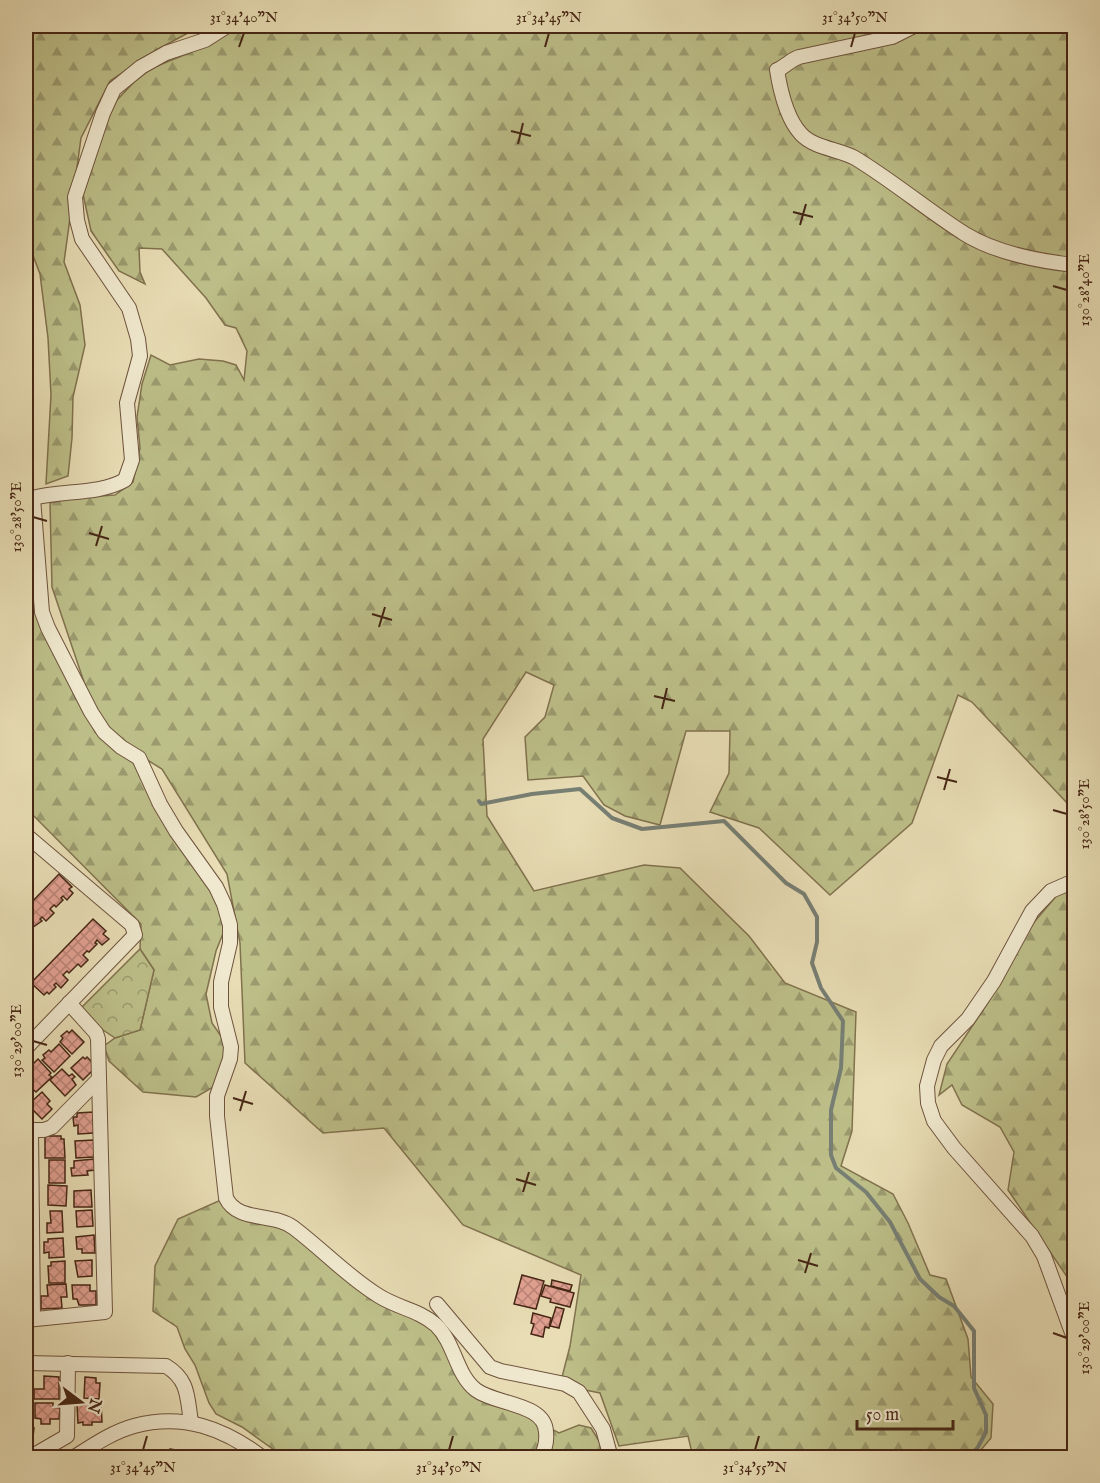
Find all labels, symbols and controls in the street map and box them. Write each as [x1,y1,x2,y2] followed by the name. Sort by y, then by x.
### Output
[210,8,278,27] text: 31°34'40"N
[516,8,582,27] text: 31°34'45"N
[822,8,888,27] text: 31°34'50"N
[1075,254,1094,326] text: 130°28'40"E
[7,482,26,552] text: 130°28'50"E
[1075,779,1094,849] text: 130°28'50"E
[7,1004,26,1078] text: 130°29'00"E
[1075,1301,1094,1375] text: 130°29'00"E
[51,1372,111,1432] north arrow
[857,1393,953,1431] scale bar
[82,1395,105,1415] text: N
[866,1404,899,1427] text: 50 m
[110,1458,176,1477] text: 31°34'45"N
[416,1458,482,1477] text: 31°34'50"N
[723,1458,787,1477] text: 31°34'55"N

